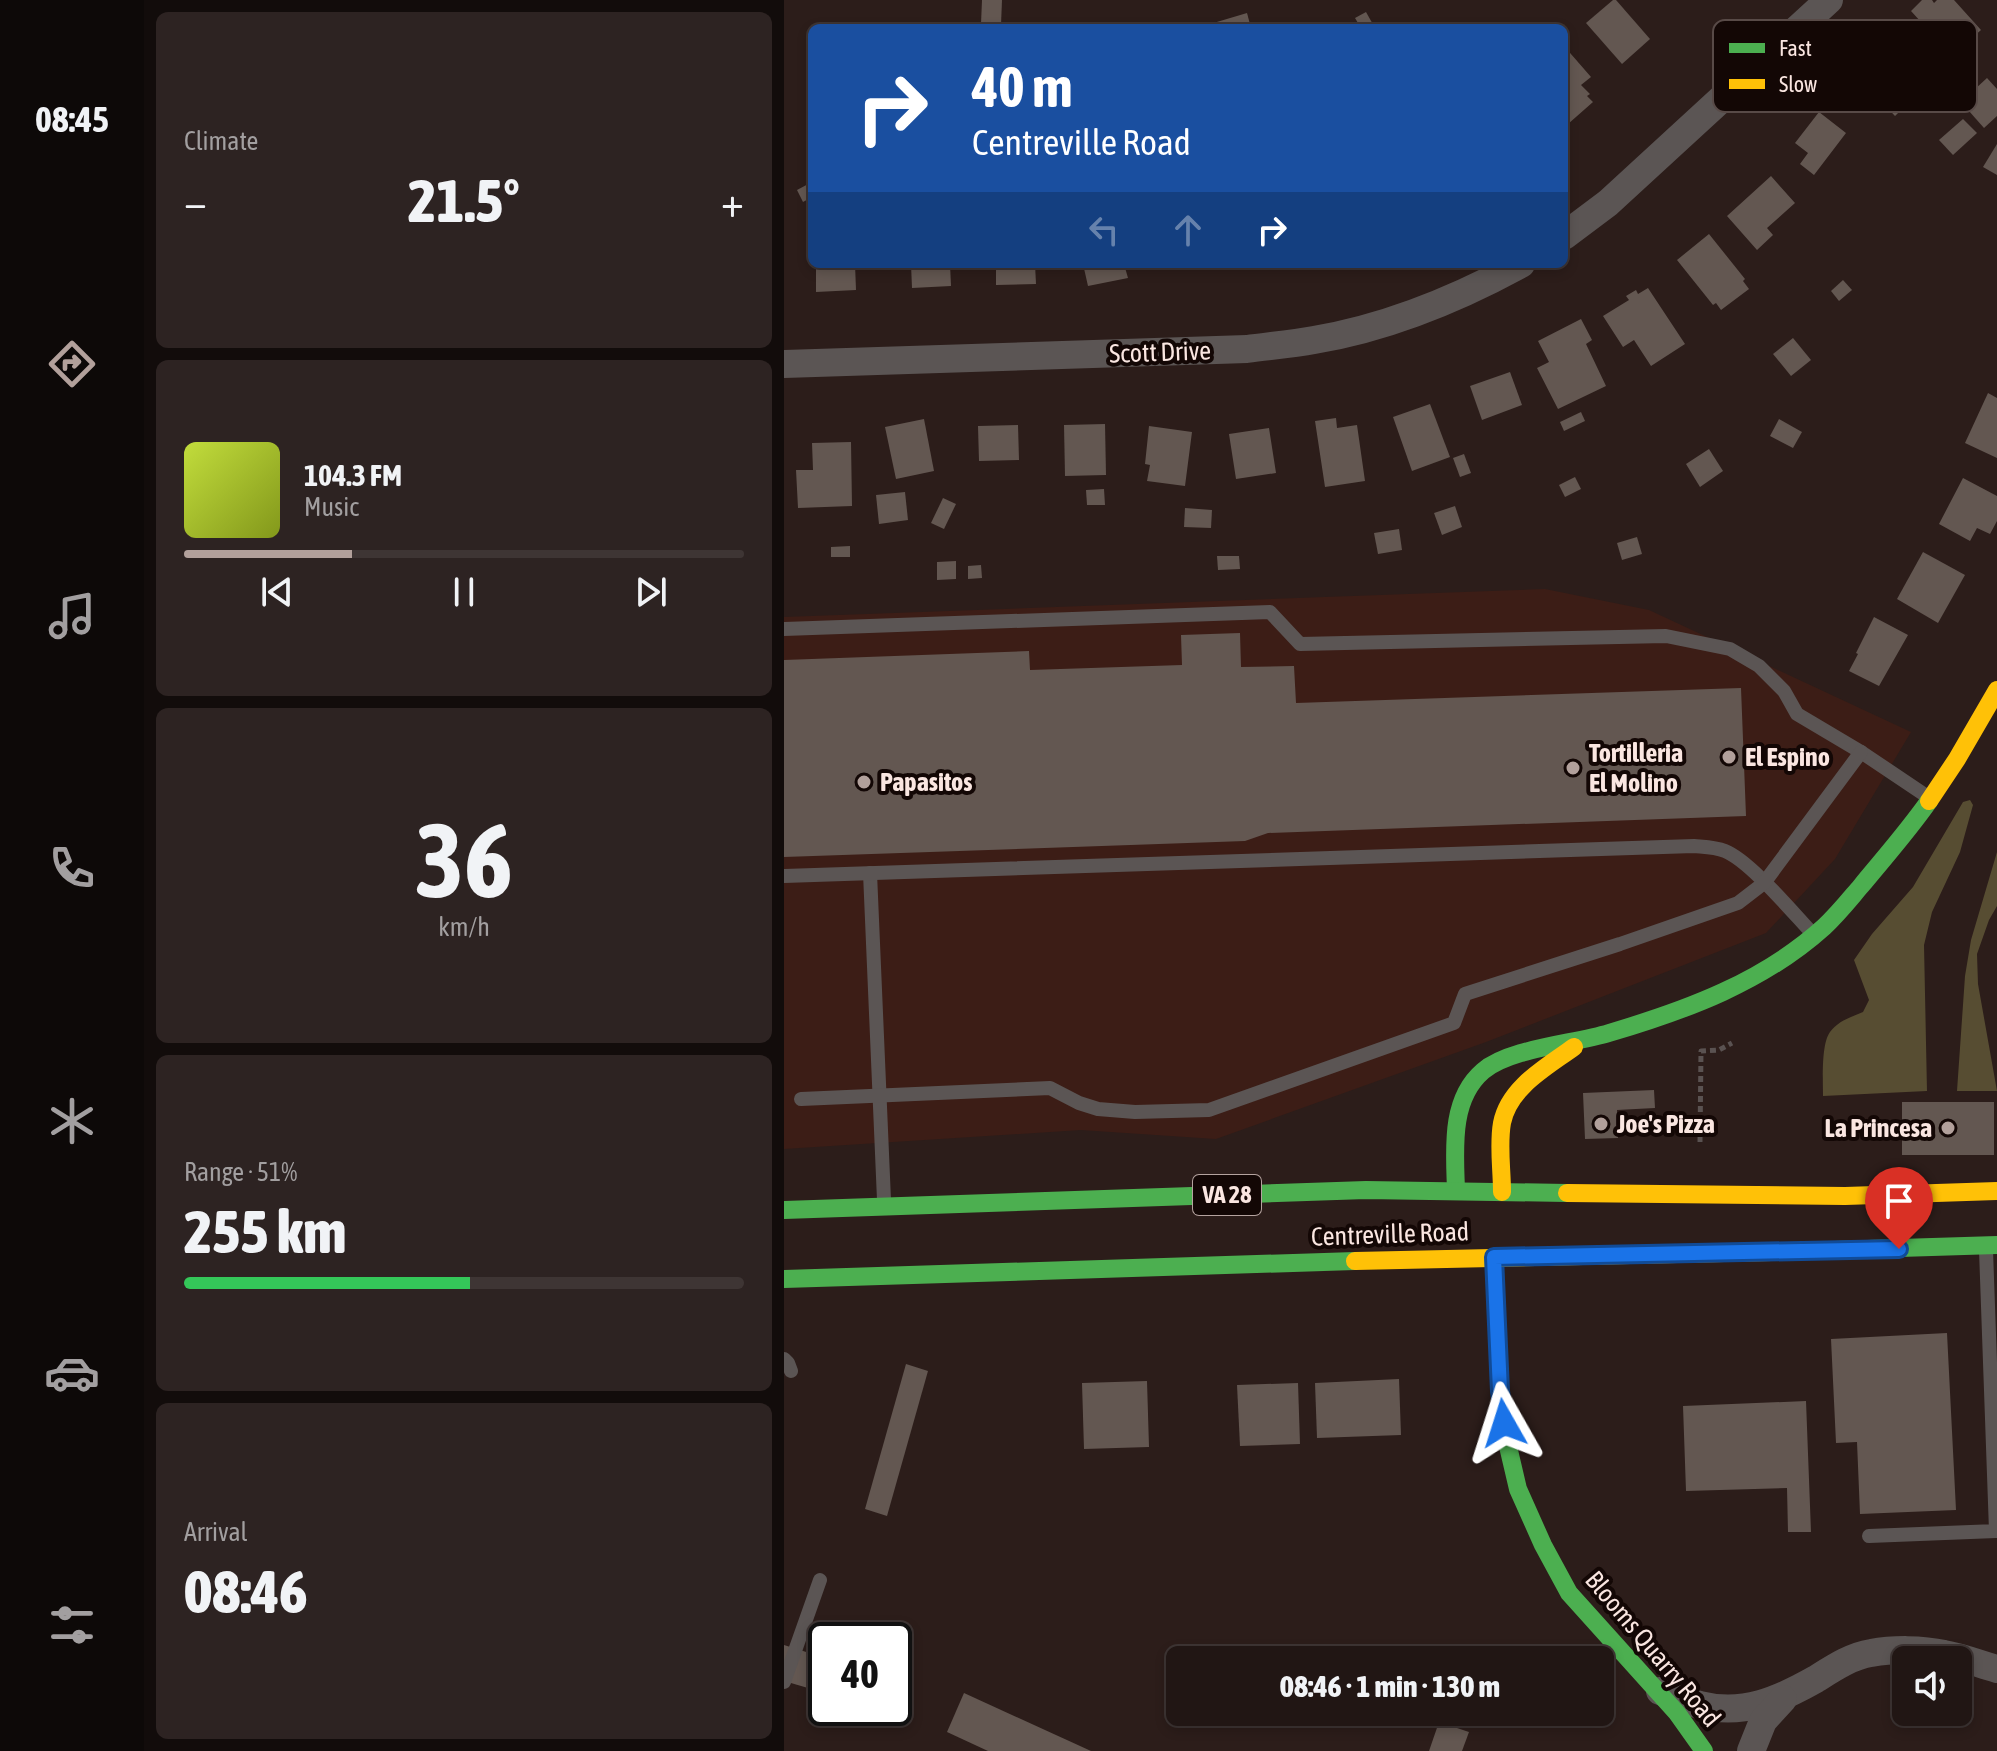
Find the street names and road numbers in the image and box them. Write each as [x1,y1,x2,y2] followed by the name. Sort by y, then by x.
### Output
[1109,335,1211,369] street label: Scott Drive
[1193,1175,1261,1215] road number: VA 28
[1311,1216,1469,1252] street label: Centreville Road
[1579,1565,1727,1733] street label: Blooms Quarry Road

